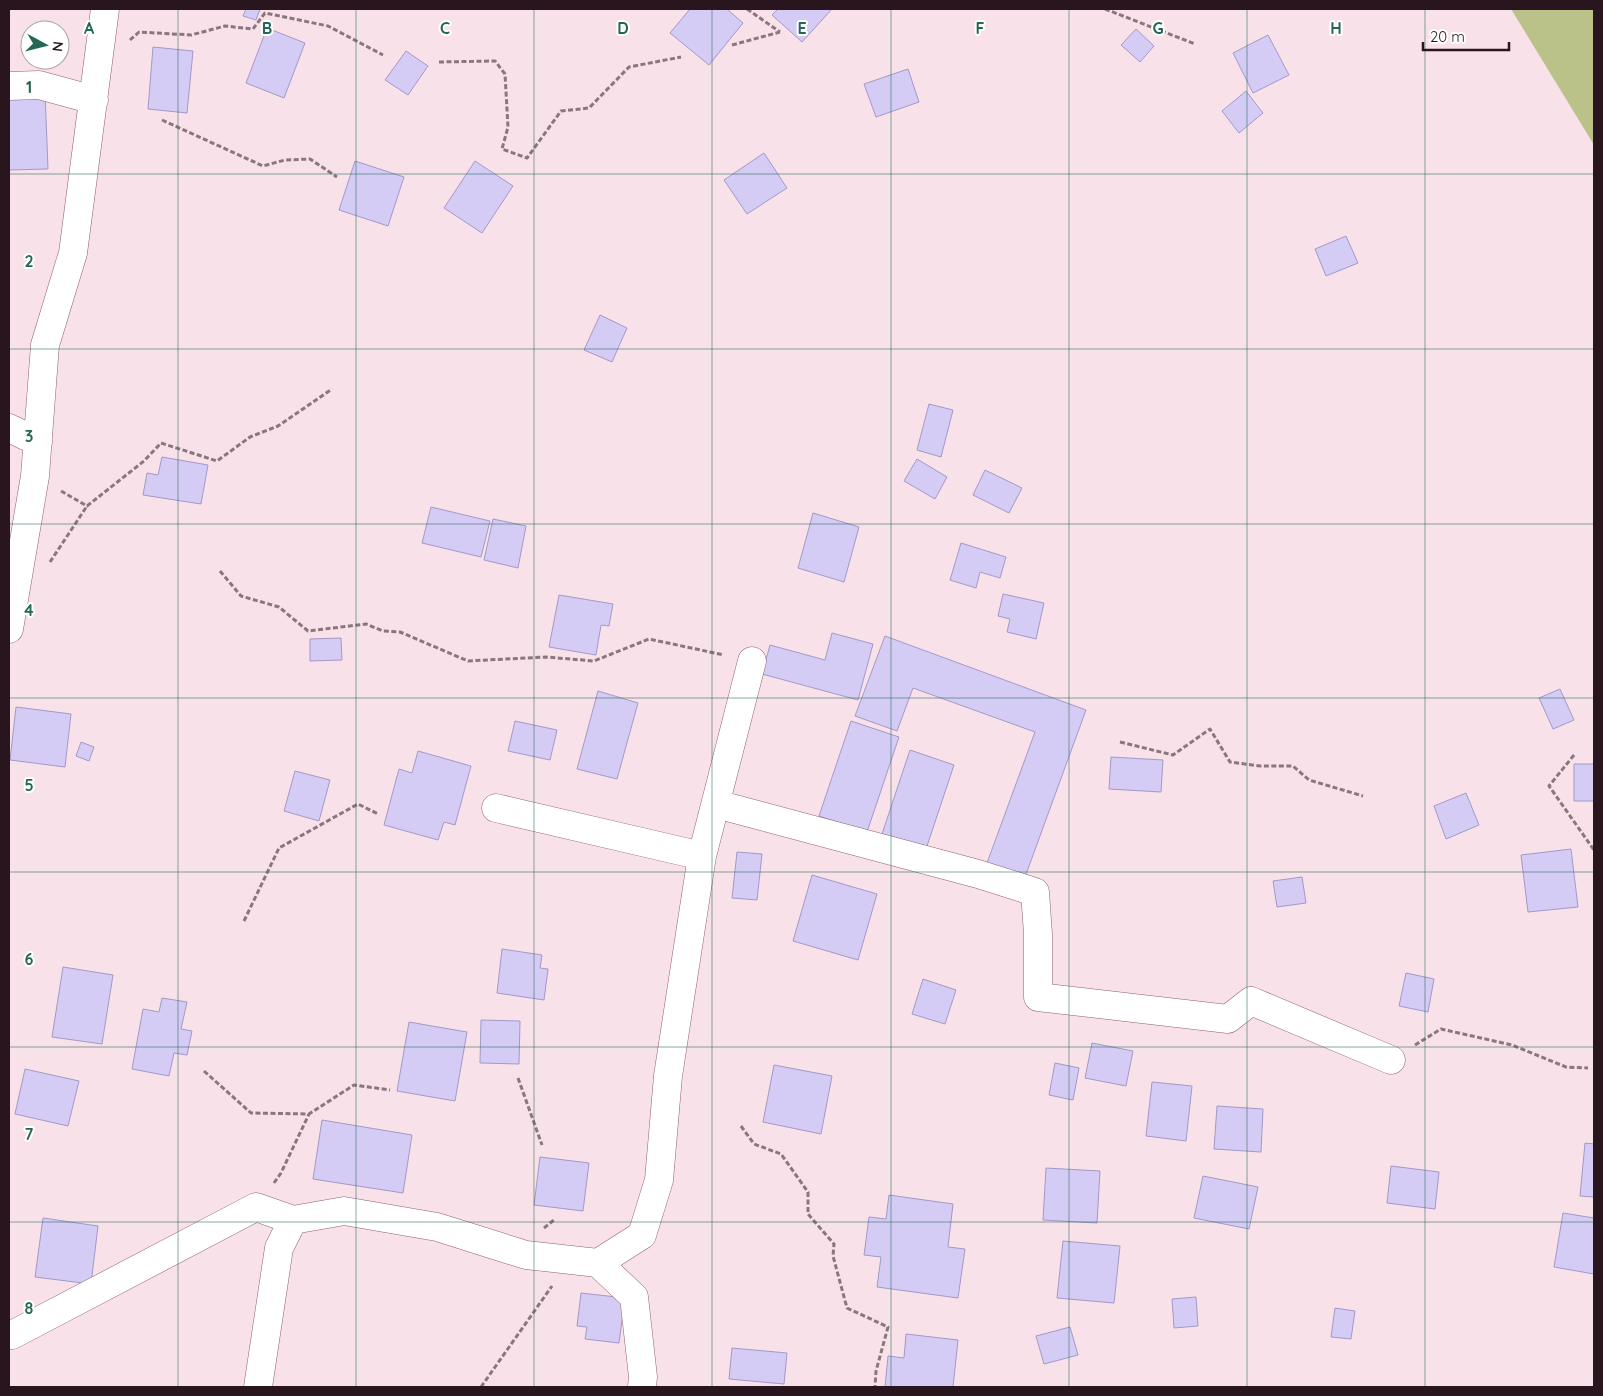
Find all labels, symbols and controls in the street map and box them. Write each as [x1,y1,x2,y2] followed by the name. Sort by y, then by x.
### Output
[84,18,95,38] text: A
[262,18,272,38] text: B
[440,18,450,38] text: C
[617,18,629,38] text: D
[797,18,807,38] text: E
[976,18,985,38] text: F
[1152,18,1164,38] text: G
[1330,18,1342,38] text: H
[20,20,70,70] north arrow
[1423,20,1509,52] scale bar
[1430,27,1465,46] text: 20 m
[48,40,67,53] text: N
[26,77,32,97] text: 1
[24,251,34,271] text: 2
[25,426,33,446] text: 3
[24,600,34,620] text: 4
[24,775,34,795] text: 5
[25,949,34,969] text: 6
[25,1124,34,1144] text: 7
[25,1298,34,1318] text: 8

